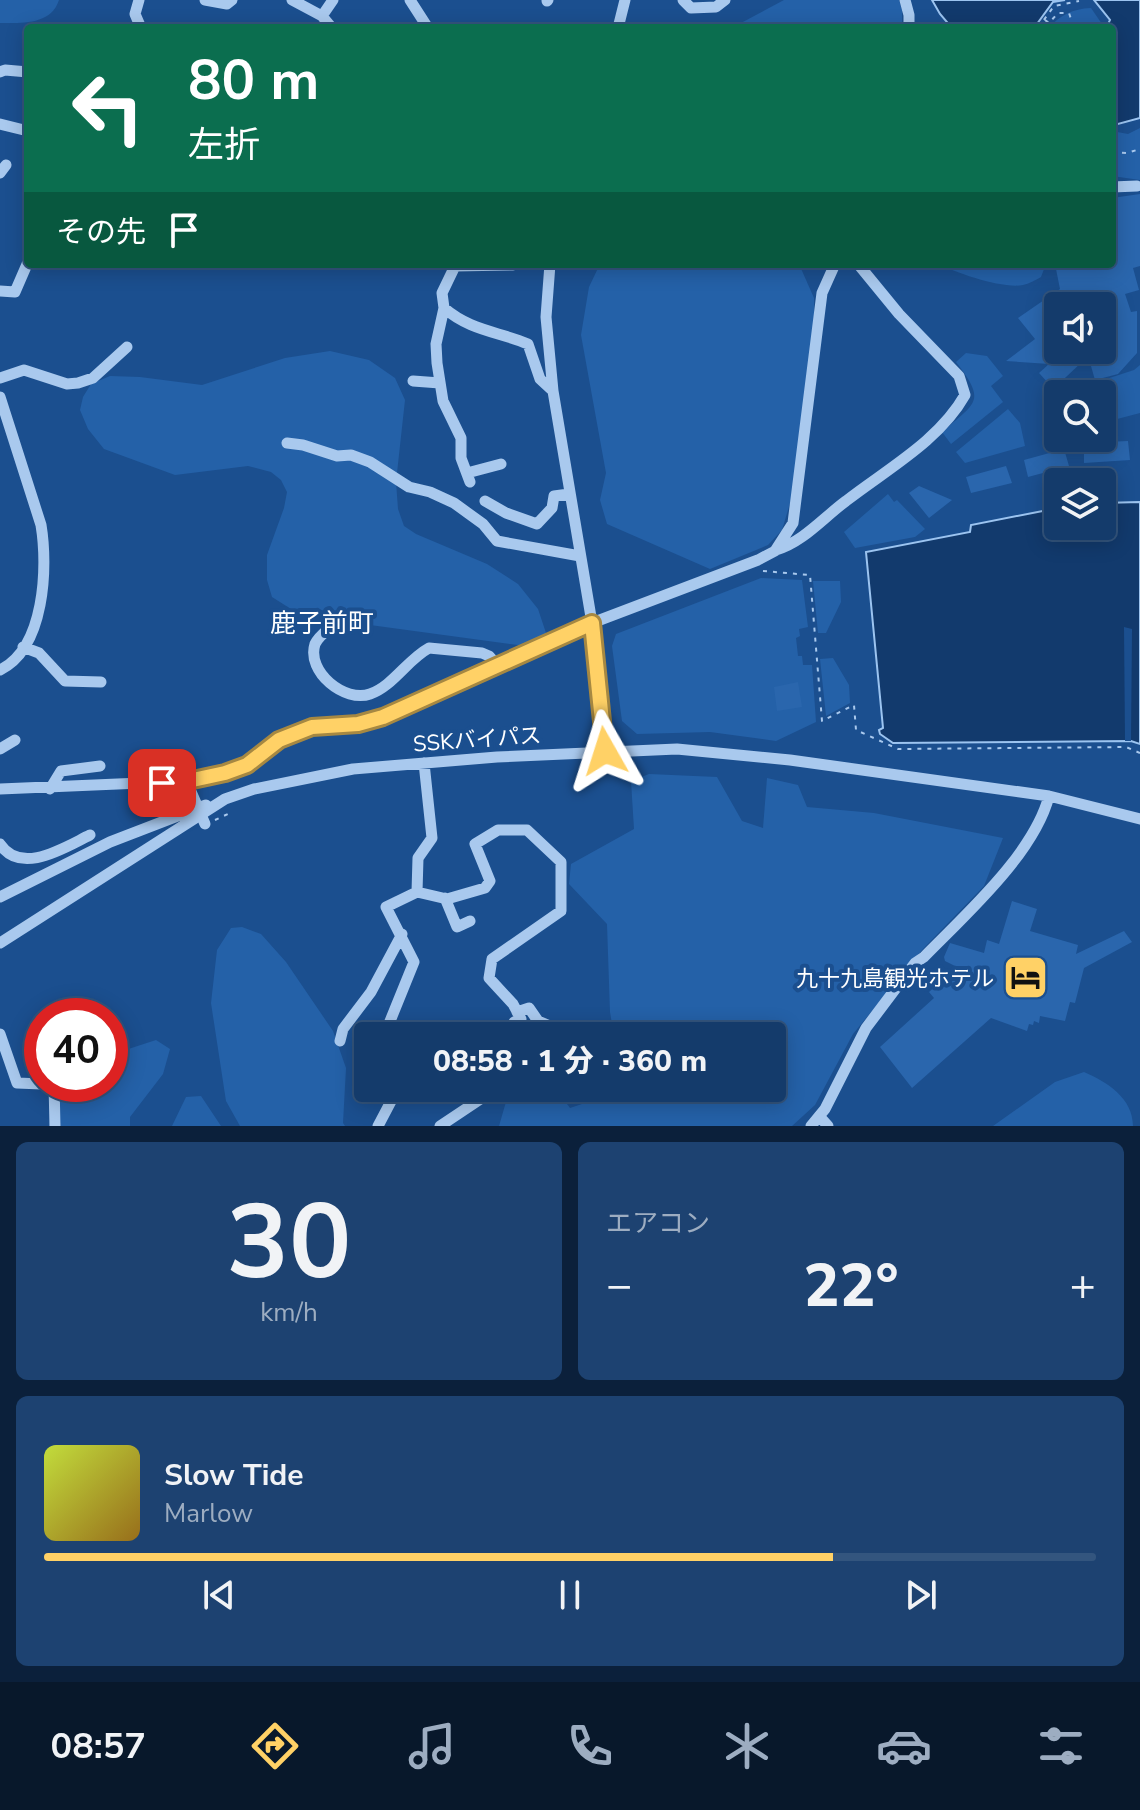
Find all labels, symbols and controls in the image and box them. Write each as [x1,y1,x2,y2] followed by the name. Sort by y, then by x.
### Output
[188,42,319,119] text: 80 m
[56,56,160,160] icon: left
[188,121,260,170] text: 左折
[162,208,206,252] icon: arrive
[56,212,146,253] text: その先
[1044,292,1116,540] map controls
[1044,292,1116,364] button: sound
[1044,380,1116,452] button: search
[1044,468,1116,540] button: layers
[270,606,374,641] district label: 鹿子前町
[563,709,647,793] position arrow
[412,721,542,759] street label: SSKバイパス
[128,749,196,817] pin
[140,761,184,805] icon: arrive
[1001,954,1049,1002] hotel icon: 九十九島観光ホテル
[796,964,994,994] place label: 九十九島観光ホテル
[24,998,128,1102] speed limit sign: 40
[433,1041,707,1082] text: 08:58 · 1 分 · 360 m
[227,1172,351,1314] text: 30
[606,1206,710,1241] text: エアコン
[803,1245,899,1327] text: 22°
[606,1256,632,1316] text: −
[1070,1256,1096,1316] text: +
[260,1295,318,1330] text: km/h
[164,1455,304,1496] text: Slow Tide
[164,1496,253,1531] text: Marlow
[197,1573,241,1617] icon: previous
[548,1573,592,1617] icon: pause
[899,1573,943,1617] icon: next
[247,1718,303,1774] icon: directions
[404,1718,460,1774] icon: music
[562,1718,618,1774] icon: phone
[719,1718,775,1774] icon: climate
[876,1718,932,1774] icon: car
[1033,1718,1089,1774] icon: filters
[51,1722,146,1771] text: 08:57

